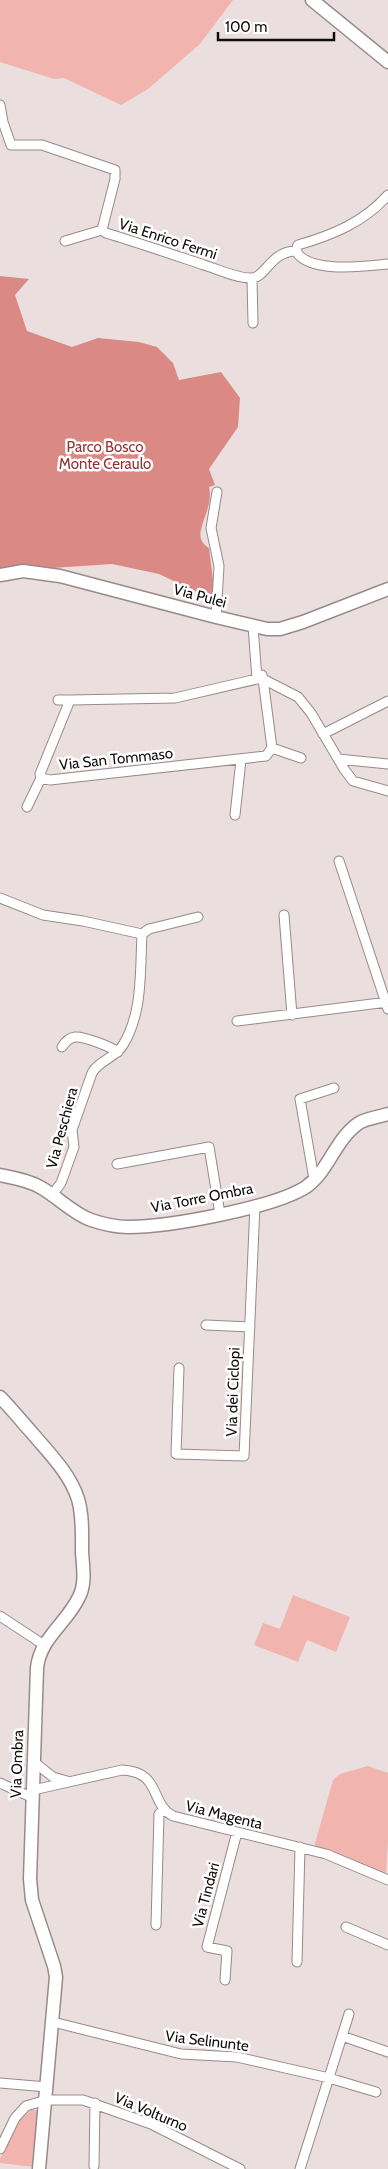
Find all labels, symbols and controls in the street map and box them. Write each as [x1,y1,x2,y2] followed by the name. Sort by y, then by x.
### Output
[218,10,334,42] scale bar
[225,18,267,36] text: 100 m
[117,215,219,263] street label: Via Enrico Fermi
[59,438,151,473] park label: Parco Bosco Monte Ceraulo
[171,580,229,612] street label: Via Pulei
[58,744,174,774] street label: Via San Tommaso
[43,1085,82,1171] street label: Via Peschiera
[149,1179,255,1217] street label: Via Torre Ombra
[222,1347,244,1437] street label: Via dei Ciclopi
[7,1729,27,1798] street label: Via Ombra
[184,1797,265,1833] street label: Via Magenta
[189,1861,223,1929] street label: Via Tindari
[164,2027,250,2055] street label: Via Selinunte
[112,2089,190,2135] street label: Via Volturno

